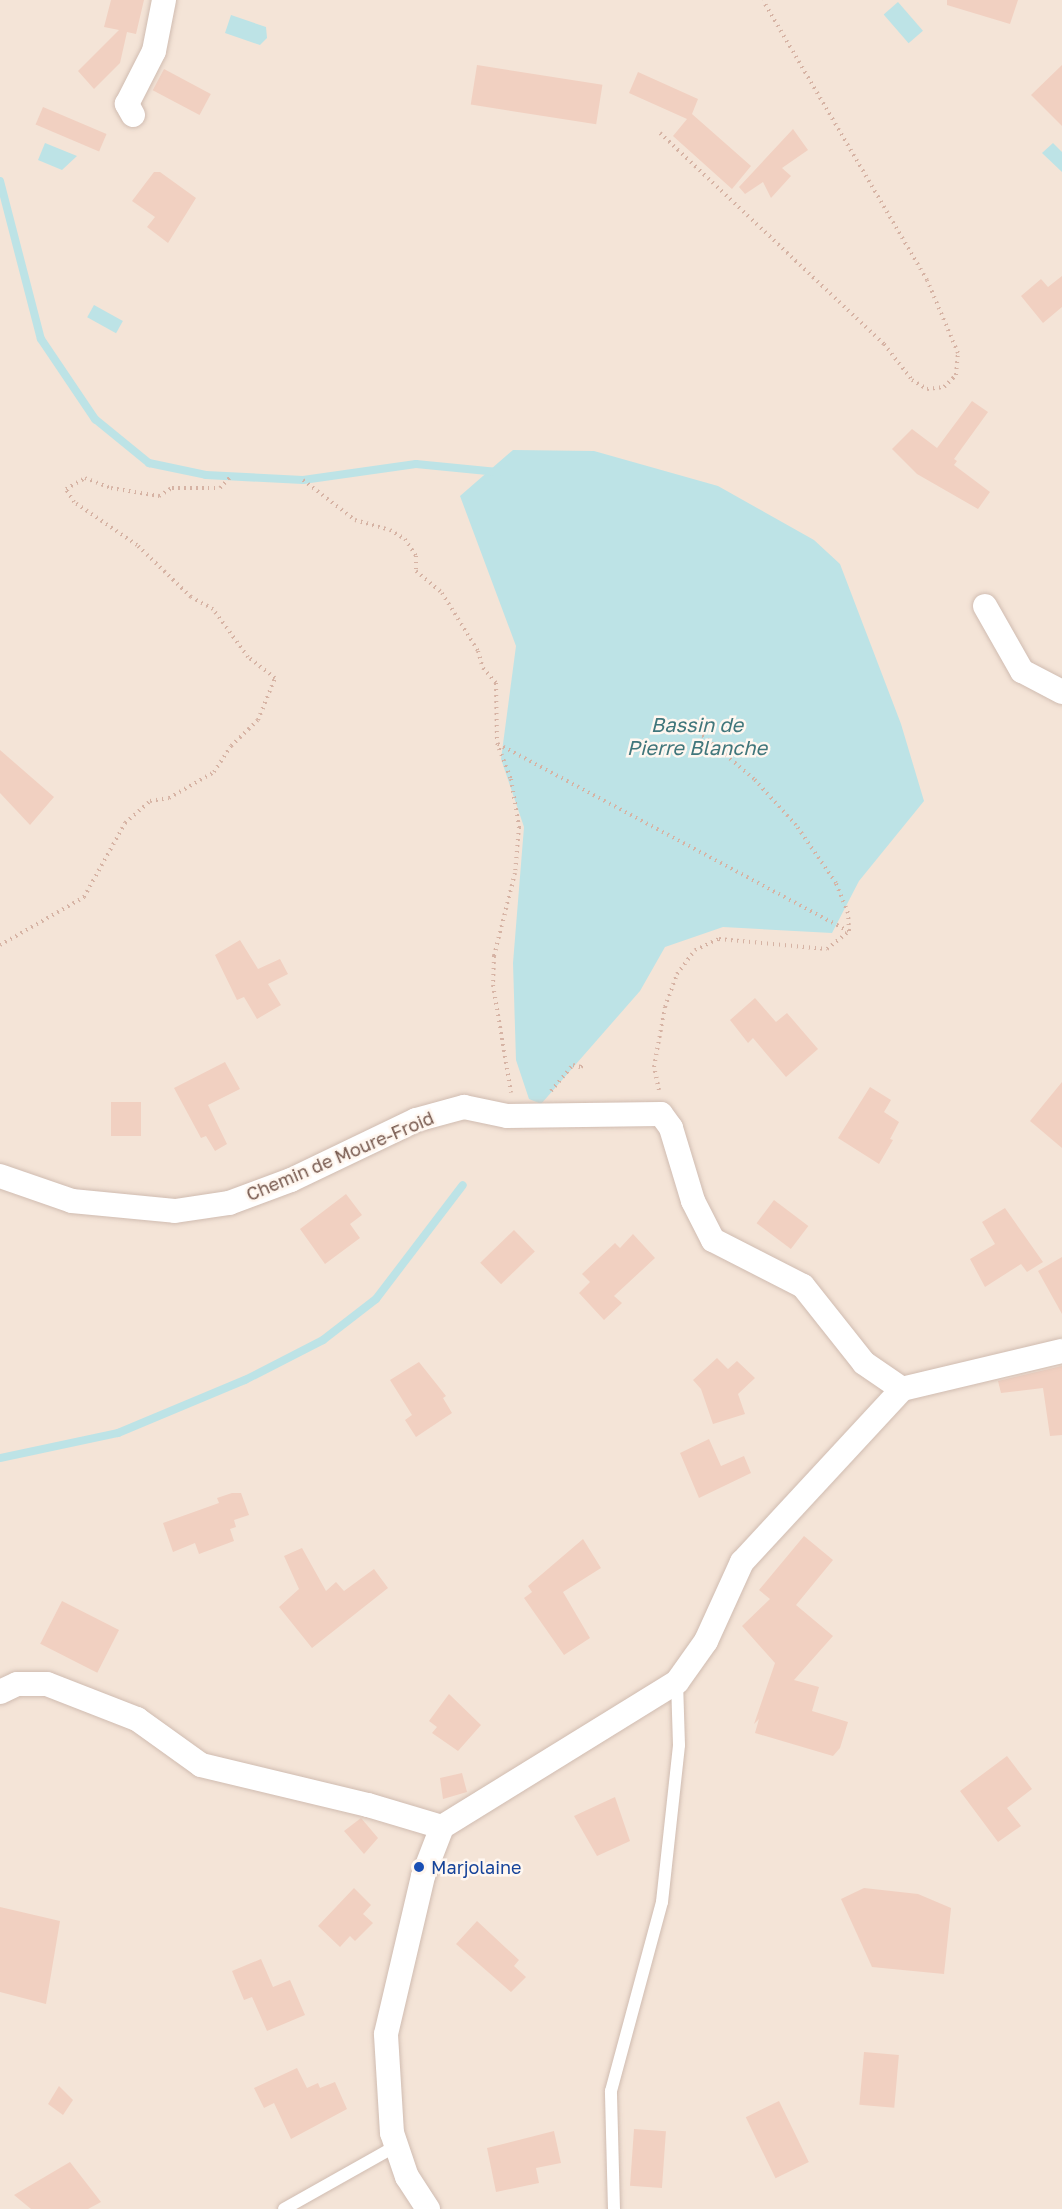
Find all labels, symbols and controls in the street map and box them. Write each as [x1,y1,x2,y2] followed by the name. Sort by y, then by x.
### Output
[627,713,767,760] water label: Bassin de Pierre Blanche
[243,1107,437,1205] street label: Chemin de Moure-Froid
[431,1856,522,1878] place label: Marjolaine
[412,1860,426,1874] marker: Marjolaine

